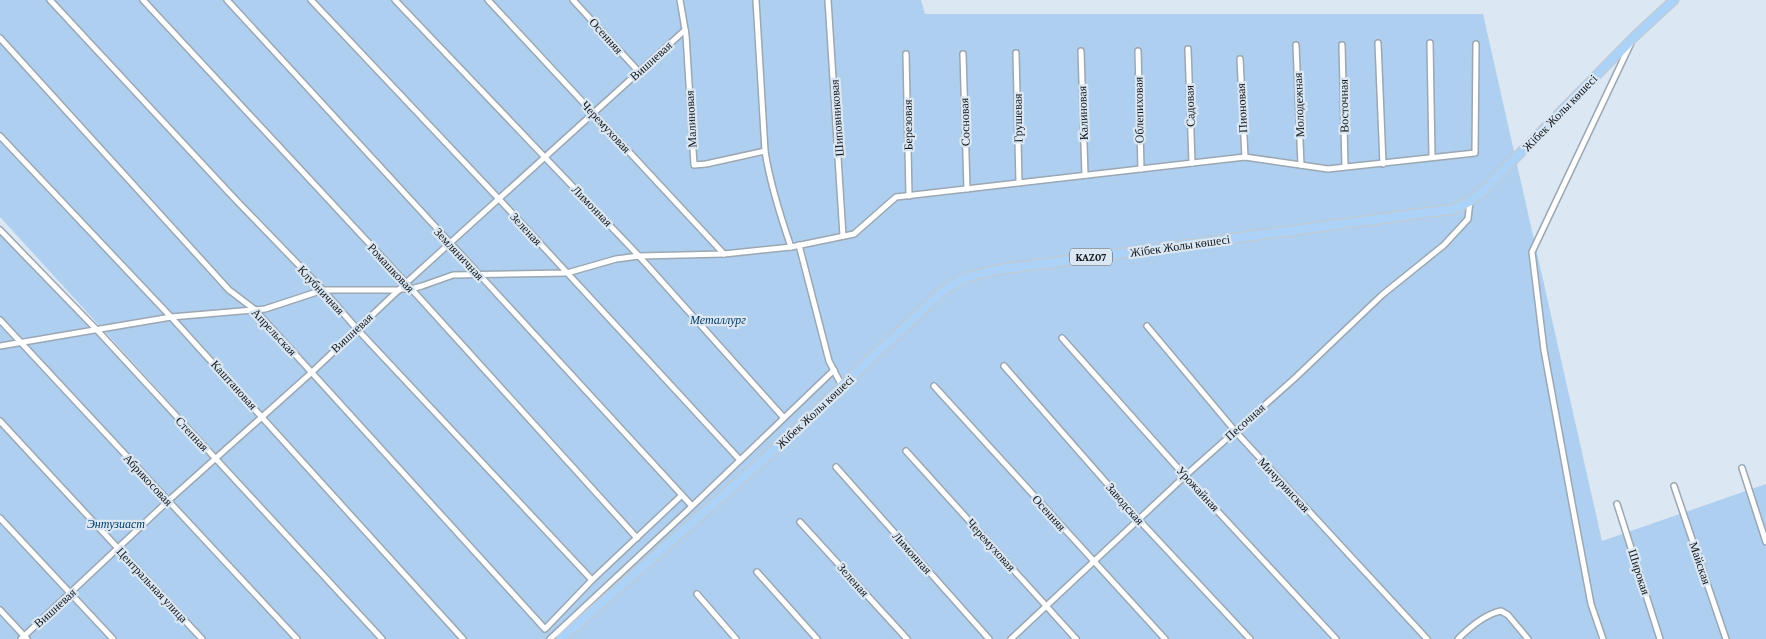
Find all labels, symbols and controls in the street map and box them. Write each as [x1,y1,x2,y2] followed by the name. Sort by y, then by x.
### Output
[586,15,626,57] street label: Осенняя
[627,38,675,84] street label: Вишневая
[1520,71,1601,154] street label: Жібек Жолы көшесі
[1291,72,1307,138] street label: Молодежная
[1131,76,1147,143] street label: Облепиховая
[827,79,847,157] street label: Шиповниковая
[1337,79,1351,133] street label: Восточная
[1234,82,1250,133] street label: Пионовая
[1182,84,1198,127] street label: Садовая
[1075,85,1091,140] street label: Калиновая
[682,90,699,148] street label: Малиновая
[1011,93,1025,143] street label: Грушевая
[957,97,973,146] street label: Сосновая
[578,98,634,156] street label: Черемуховая
[901,99,915,150] street label: Березовая
[569,182,615,230] street label: Лимонная
[507,210,545,249] street label: Зеленая
[431,225,487,283] street label: Земляничная
[1129,232,1232,260] street label: Жібек Жолы көшесі
[365,241,418,296] street label: Ромашковая
[1070,248,1112,266] road number: KAZ07
[295,263,348,318] street label: Клубничная
[249,305,300,359] street label: Апрельская
[328,310,376,356] street label: Вишневая
[689,313,746,327] park label: Металлург
[208,357,260,413] street label: Каштановая
[773,372,857,452] street label: Жібек Жолы көшесі
[1222,400,1268,443] street label: Песочная
[173,414,212,455] street label: Степная
[120,451,176,509] street label: Абрикосовая
[1255,455,1313,516] street label: Мичуринская
[1174,464,1223,515] street label: Урожайная
[1103,480,1147,528] street label: Заводская
[1029,492,1069,534] street label: Осенняя
[964,516,1019,575] street label: Черемуховая
[87,517,145,531] park label: Энтузиаст
[889,529,935,577] street label: Лимонная
[1686,540,1714,587] street label: Майская
[114,544,191,626] street label: Центральная улица
[1625,547,1653,597] street label: Широкая
[834,560,872,600] street label: Зеленая
[31,585,79,631] street label: Вишневая

